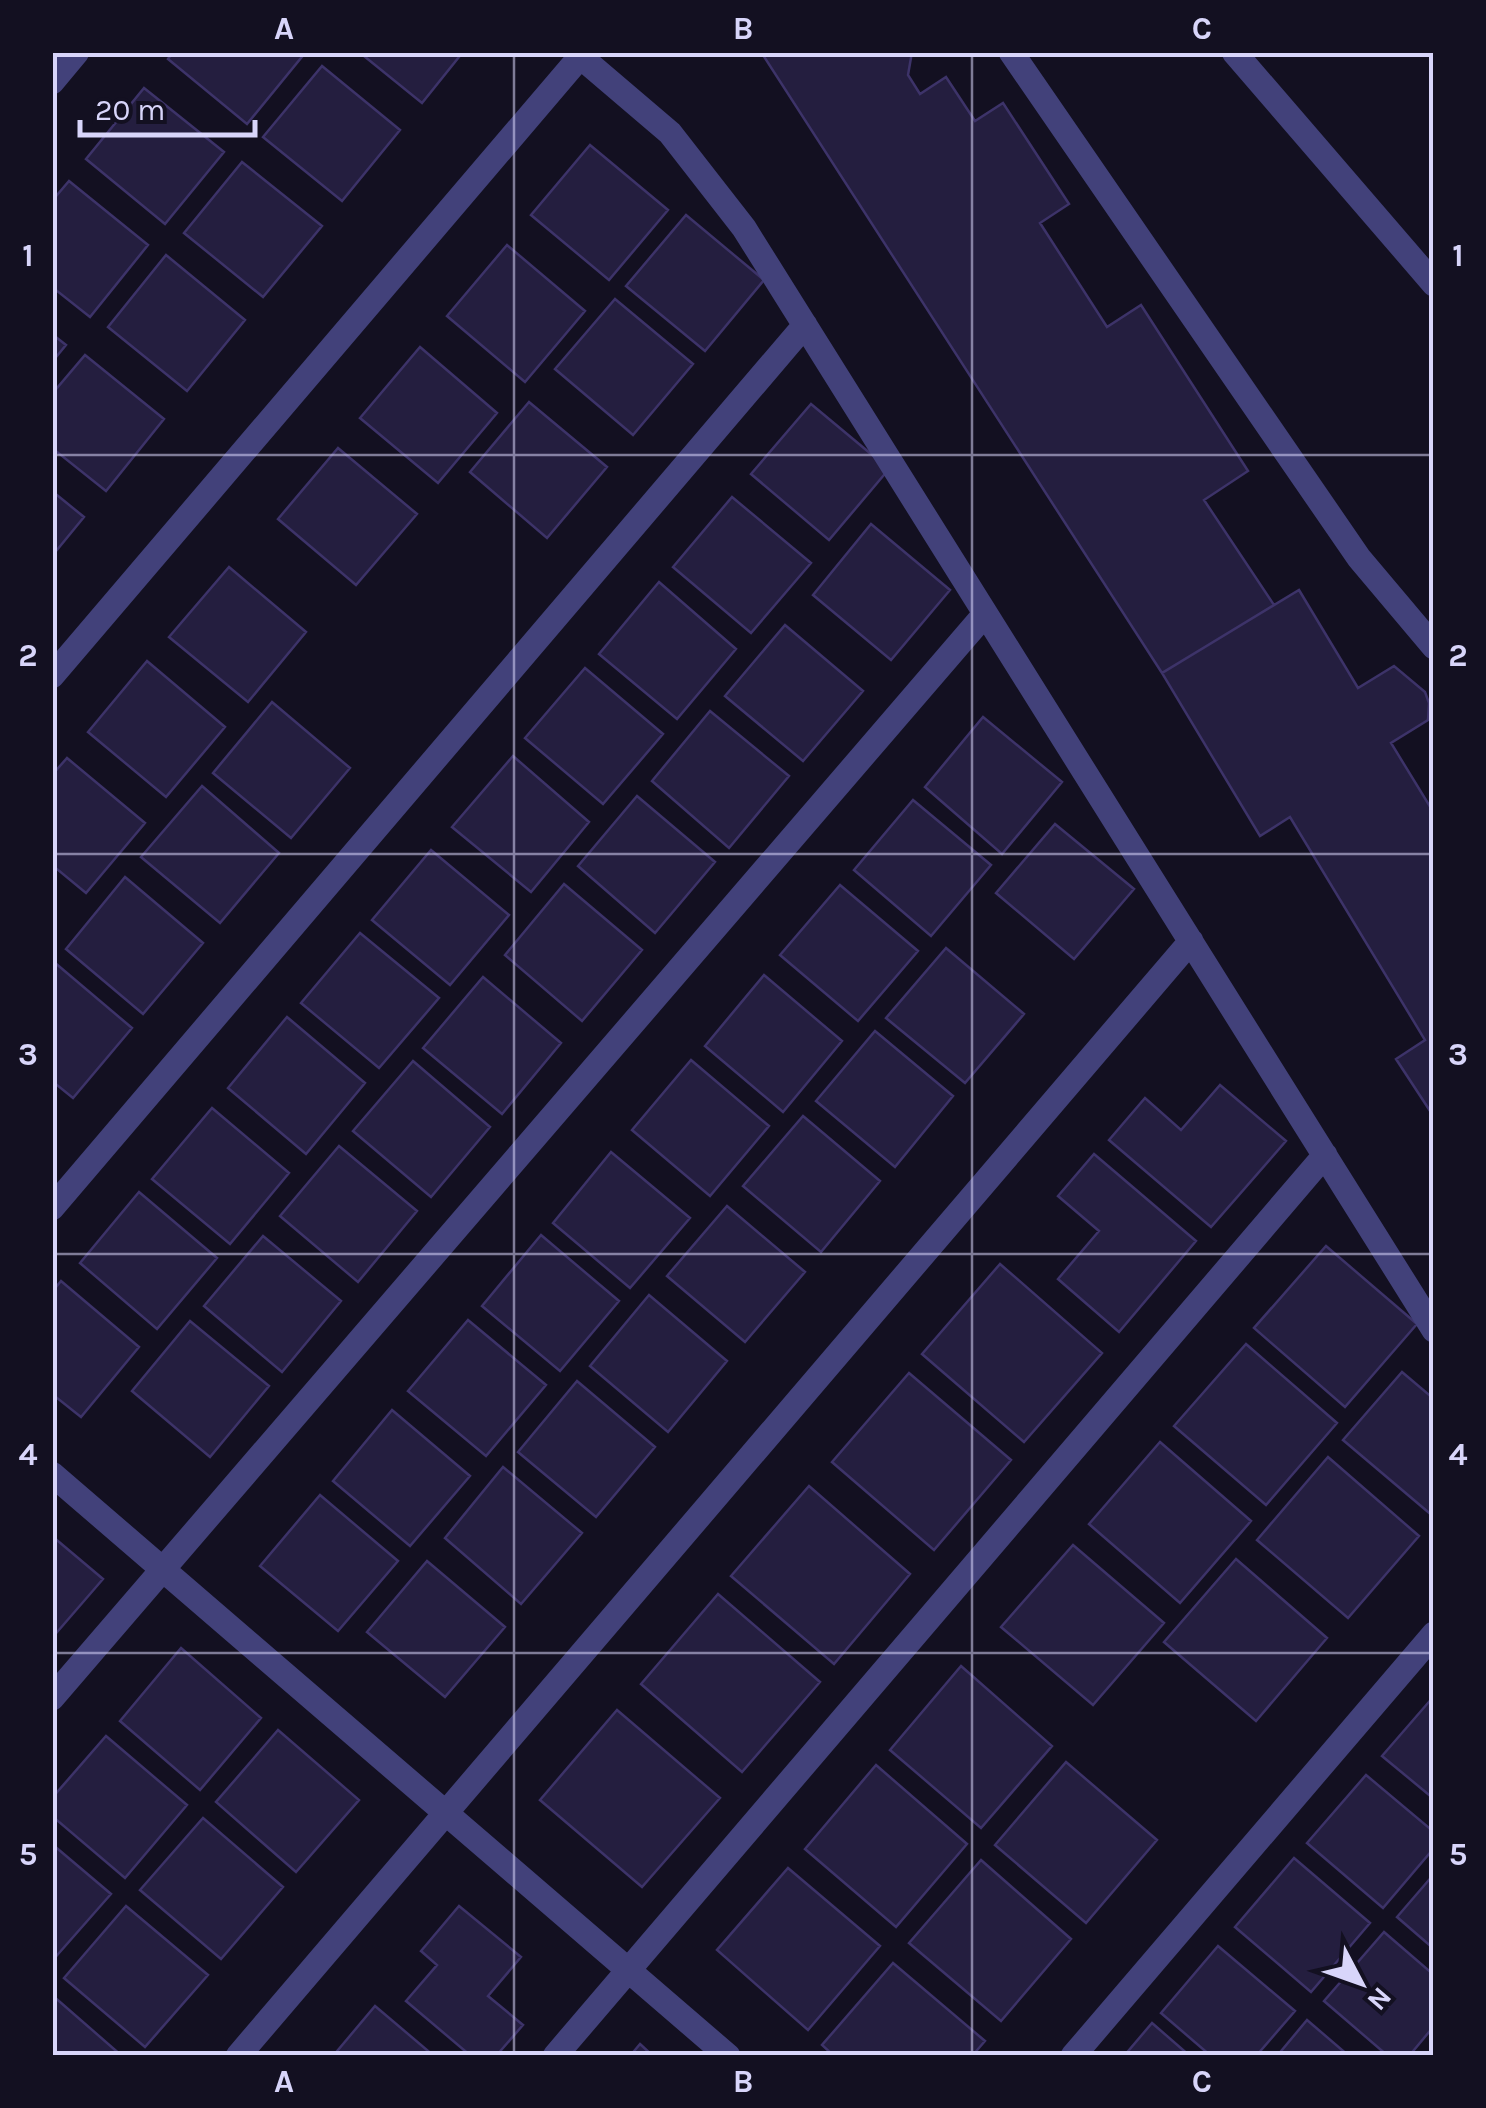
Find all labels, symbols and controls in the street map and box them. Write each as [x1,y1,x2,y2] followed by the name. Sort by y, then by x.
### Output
[274,10,294,47] text: A
[733,10,753,47] text: B
[1192,10,1212,47] text: C
[80,75,255,137] scale bar
[95,92,165,128] text: 20 m
[22,237,34,274] text: 1
[1452,237,1464,274] text: 1
[18,637,38,674] text: 2
[1448,637,1468,674] text: 2
[18,1036,38,1073] text: 3
[1448,1036,1468,1073] text: 3
[18,1436,38,1473] text: 4
[1448,1436,1468,1473] text: 4
[19,1836,37,1873] text: 5
[1449,1836,1467,1873] text: 5
[1311,1933,1411,2033] north arrow
[1360,1981,1399,2017] text: N
[274,2063,294,2100] text: A
[733,2063,753,2100] text: B
[1192,2063,1212,2100] text: C

